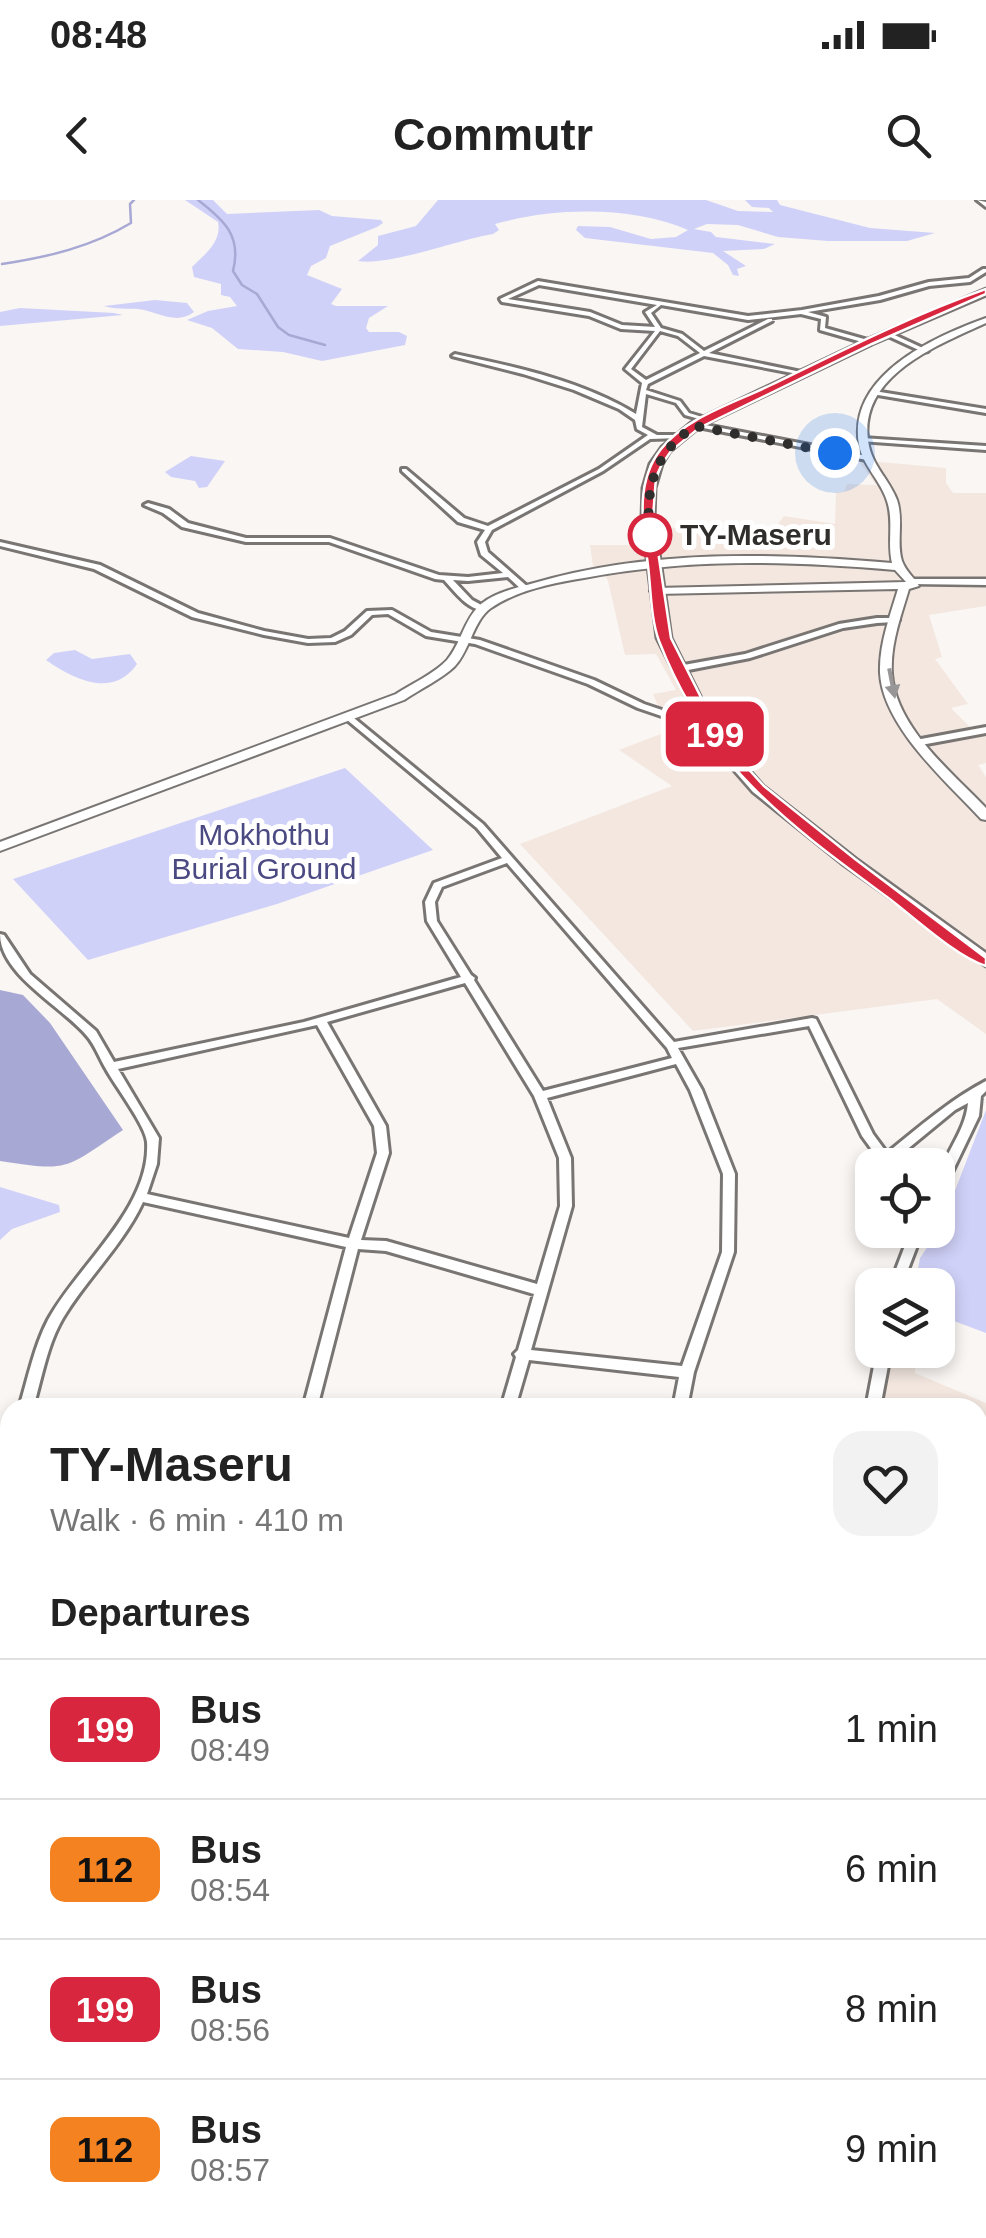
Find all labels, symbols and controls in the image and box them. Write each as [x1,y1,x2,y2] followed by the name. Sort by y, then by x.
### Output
[50,14,147,56] text: 08:48
[50,108,105,163] icon: back
[881,108,936,163] icon: search
[393,109,593,160] text: Commutr
[810,428,860,478] your location
[629,514,671,556] marker: TY-Maseru
[680,518,832,551] place label: TY-Maseru
[885,668,900,699] one-way arrow
[658,702,772,766] line badge: 199
[686,715,744,754] text: 199
[171,818,357,885] park label: Mokhothu Burial Ground
[855,1148,955,1368] map controls
[855,1148,955,1248] button: locate
[855,1268,955,1368] button: layers
[833,1431,938,1536] button: heart
[50,1438,293,1491] text: TY-Maseru
[50,1502,344,1538] text: Walk · 6 min · 410 m
[50,1592,251,1634] text: Departures
[190,1689,262,1731] text: Bus
[845,1708,938,1750] text: 1 min
[76,1710,134,1749] text: 199
[190,1732,270,1768] text: 08:49
[190,1829,262,1871] text: Bus
[845,1848,938,1890] text: 6 min
[77,1850,133,1889] text: 112
[190,1872,270,1908] text: 08:54
[190,1969,262,2011] text: Bus
[845,1988,938,2030] text: 8 min
[76,1990,134,2029] text: 199
[190,2012,270,2048] text: 08:56
[190,2109,262,2151] text: Bus
[845,2128,938,2170] text: 9 min
[77,2130,133,2169] text: 112
[190,2152,270,2188] text: 08:57

